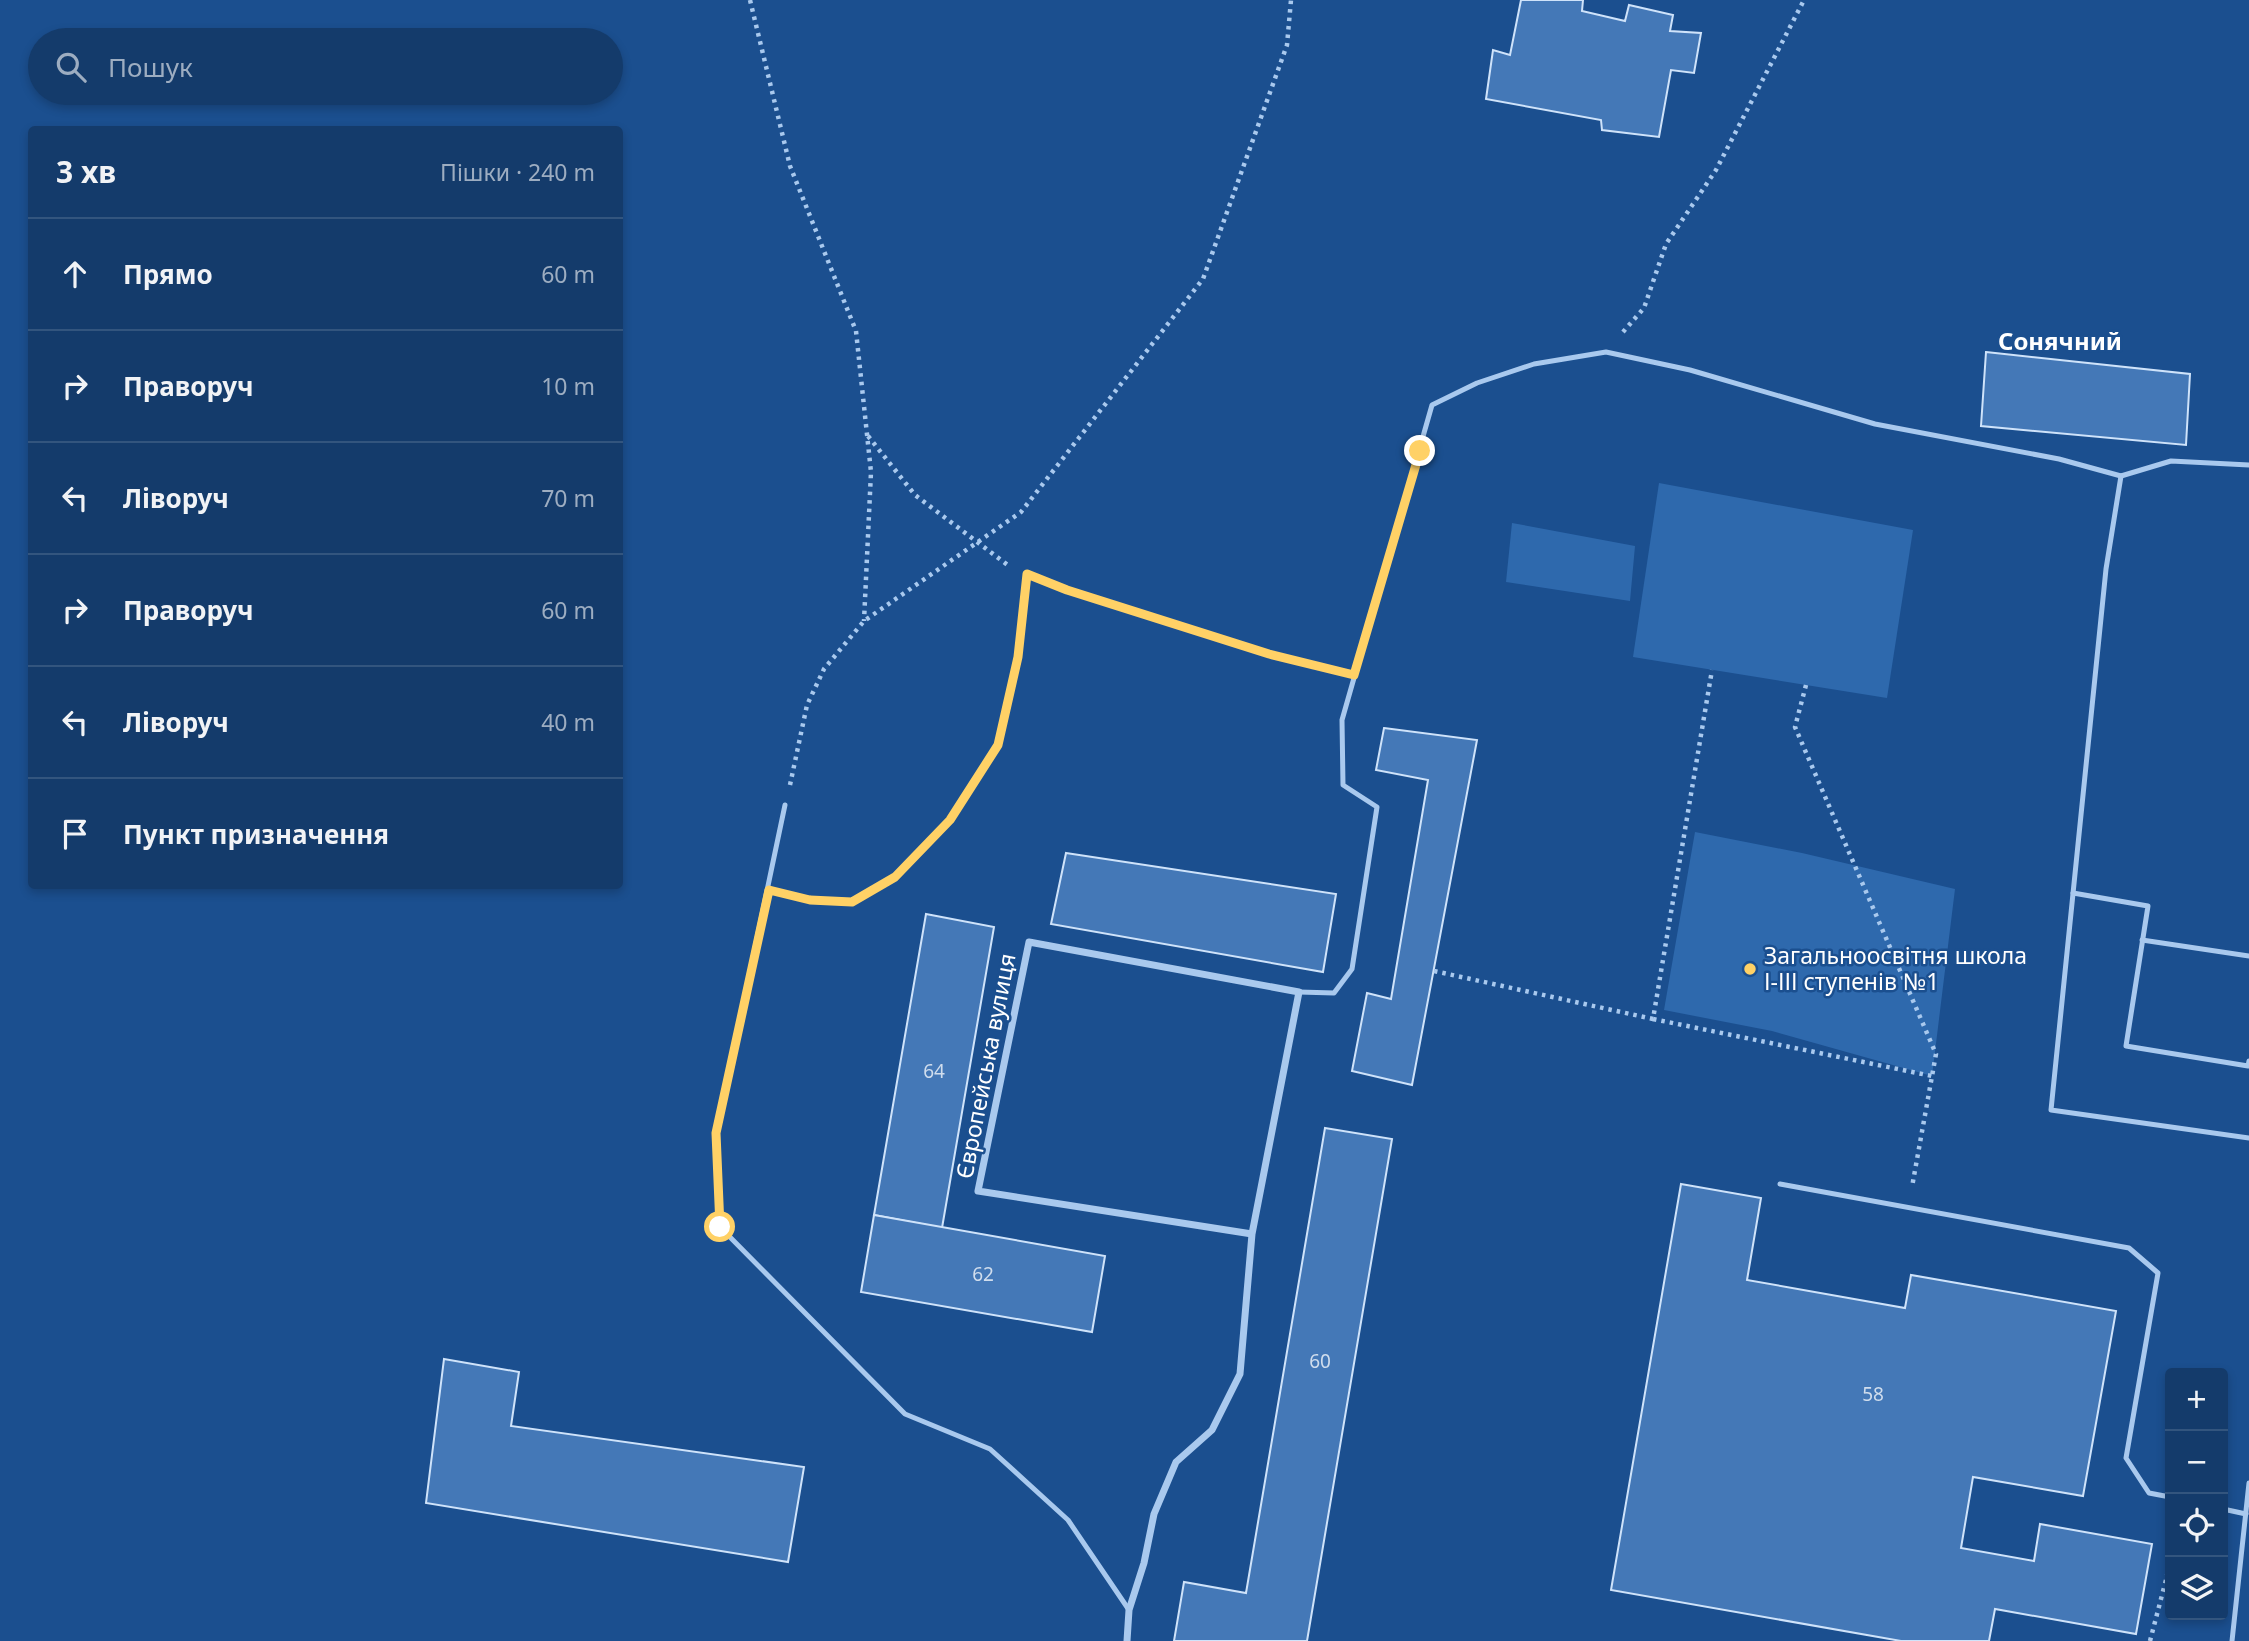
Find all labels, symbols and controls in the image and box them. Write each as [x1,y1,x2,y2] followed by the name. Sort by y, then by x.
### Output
[28,28,623,105] search box
[52,48,90,86] icon: search
[108,49,193,85] text: Пошук
[56,151,116,192] text: 3 хв
[440,156,595,188] text: Пішки · 240 m
[56,255,94,293] icon: ahead
[123,256,213,292] text: Прямо
[541,258,595,290] text: 60 m
[1998,324,2122,357] district label: Сонячний
[56,367,94,405] icon: right
[123,368,254,404] text: Праворуч
[541,370,595,402] text: 10 m
[1404,435,1435,466] route end
[56,479,94,517] icon: left
[123,480,229,516] text: Ліворуч
[541,482,595,514] text: 70 m
[56,591,94,629] icon: right
[123,592,254,628] text: Праворуч
[541,594,595,626] text: 60 m
[56,703,94,741] icon: left
[123,704,229,740] text: Ліворуч
[541,706,595,738] text: 40 m
[56,815,94,853] icon: arrive
[123,816,389,852] text: Пункт призначення
[1764,939,2027,997] place label: Загальноосвітня школа І-ІІІ ступенів №1
[947,950,1023,1181] street label: Європейська вулиця
[1742,961,1758,977] marker: Загальноосвітня школа І-ІІІ ступенів №1
[923,1058,945,1084] house number: 64
[704,1211,735,1242] route start
[972,1261,994,1287] house number: 62
[1309,1348,1331,1374] house number: 60
[2165,1368,2228,1620] map controls
[2165,1368,2228,1431] button: +
[1862,1381,1884,1407] house number: 58
[2165,1431,2228,1494] button: −
[2165,1494,2228,1557] button: locate
[2165,1557,2228,1620] button: layers

